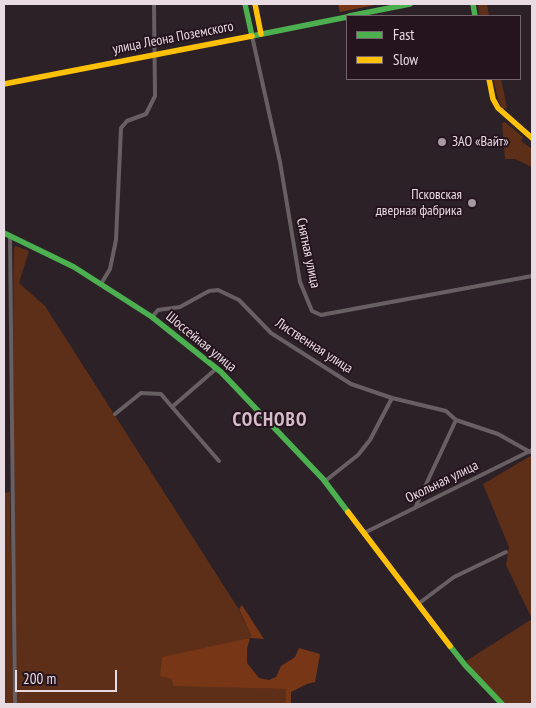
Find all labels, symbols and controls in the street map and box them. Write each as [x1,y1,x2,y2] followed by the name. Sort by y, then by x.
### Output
[346,15,521,80] legend
[111,18,235,58] street label: улица Леона Поземского
[393,25,414,44] text: Fast
[393,50,418,69] text: Slow
[452,134,509,150] place label: ЗАО «Вайт»
[436,136,448,148] marker: ЗАО «Вайт»
[376,187,462,220] place label: Псковская дверная фабрика
[466,197,478,209] marker: Псковская дверная фабрика
[292,216,324,290] street label: Снятная улица
[162,308,240,376] street label: Шоссейная улица
[272,315,356,377] street label: Лиственная улица
[232,410,308,432] district label: СОСНОВО
[403,457,481,507] street label: Окольная улица
[18,660,120,692] scale bar
[23,669,56,688] text: 200 m

